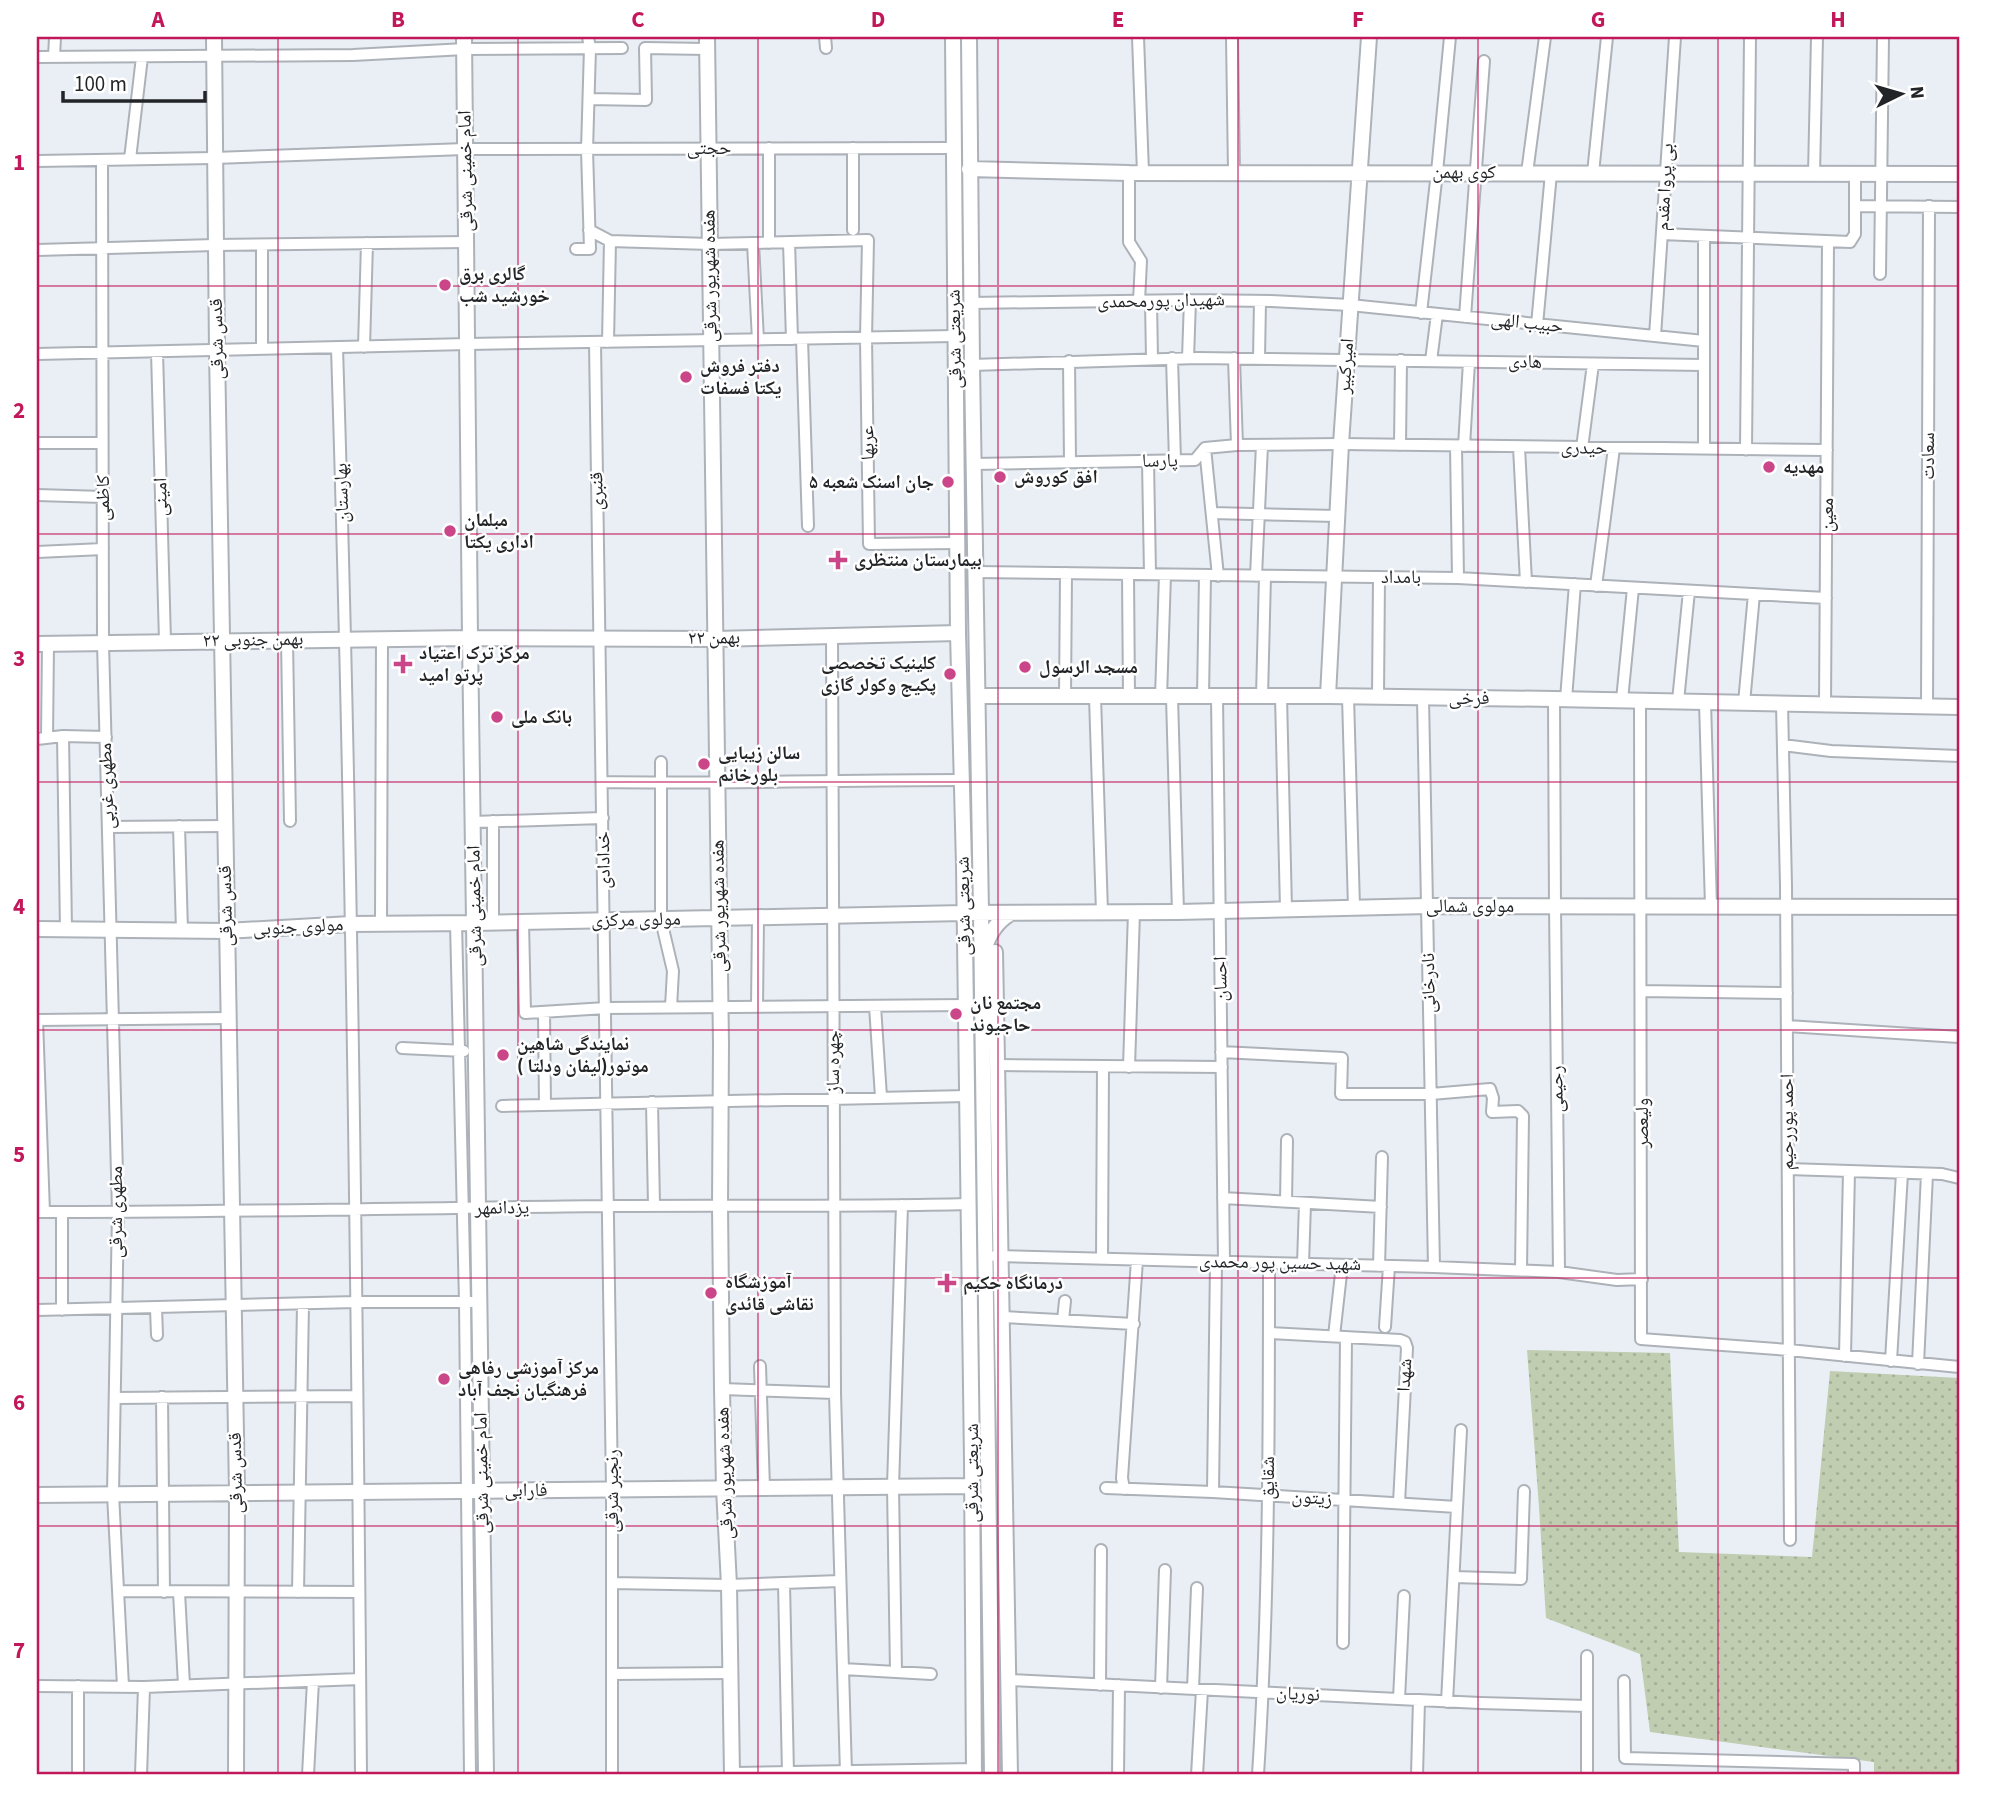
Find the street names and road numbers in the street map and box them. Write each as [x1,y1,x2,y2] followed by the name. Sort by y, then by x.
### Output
[451,110,481,232] street label: امام خمینی شرقی
[687,135,731,162] street label: حجتی
[1649,142,1681,232] street label: بی پروا مقدم
[1432,159,1496,186] street label: کوی بهمن
[695,209,725,343] street label: هفده شهریور شرقی
[1097,286,1225,316] street label: شهیدان پورمحمدی
[941,289,969,389] street label: شریعتی شرقی
[203,298,231,380] street label: قدس شرقی
[1489,306,1565,340] street label: حبیب الهی
[1331,337,1361,396] street label: امیرکبیر
[1508,348,1542,376] street label: هادی
[854,425,882,461] street label: عربها
[1915,432,1942,480] street label: سعادت
[1560,434,1608,462] street label: حیدری
[1142,447,1178,475] street label: پارسا
[327,463,357,523] street label: بهارستان
[583,472,611,510] street label: قنبری
[90,475,117,521] street label: کاظمی
[147,477,175,517] street label: امینی
[1814,498,1841,532] street label: معین
[1381,564,1421,591] street label: بامداد
[688,624,740,652] street label: ۲۲ بهمن
[202,626,304,654] street label: ۲۲ بهمن جنوبی
[1449,685,1489,712] street label: فرخی
[92,742,122,830] street label: مطهری غربی
[590,831,618,889] street label: خدادادی
[704,839,734,973] street label: هفده شهریور شرقی
[460,845,490,967] street label: امام خمینی شرقی
[950,856,978,956] street label: شریعتی شرقی
[212,865,240,947] street label: قدس شرقی
[1426,893,1514,920] street label: مولوی شمالی
[591,906,681,934] street label: مولوی مرکزی
[252,911,344,943] street label: مولوی جنوبی
[1415,953,1443,1013] street label: نادرخانی
[1207,956,1235,1002] street label: احسان
[820,1030,847,1095] street label: چهره ساز
[1543,1065,1571,1113] street label: رحیمی
[1774,1074,1801,1170] street label: احمد پوررحیم
[1629,1098,1656,1149] street label: ولیعصر
[103,1166,130,1258] street label: مطهری شرقی
[473,1194,530,1222] street label: یزدانمهر
[1199,1248,1361,1278] street label: شهید حسین پور محمدی
[1391,1358,1419,1392] street label: شهدا
[709,1406,741,1540] street label: هفده شهریور شرقی
[467,1412,497,1534] street label: امام خمینی شرقی
[959,1423,986,1523] street label: شریعتی شرقی
[222,1432,250,1514] street label: قدس شرقی
[599,1449,626,1533] street label: رنجبر شرقی
[1255,1456,1282,1500] street label: شقایق
[505,1477,547,1504] street label: فارابی
[1291,1483,1333,1513] street label: زیتون
[1275,1679,1321,1709] street label: نوریان

